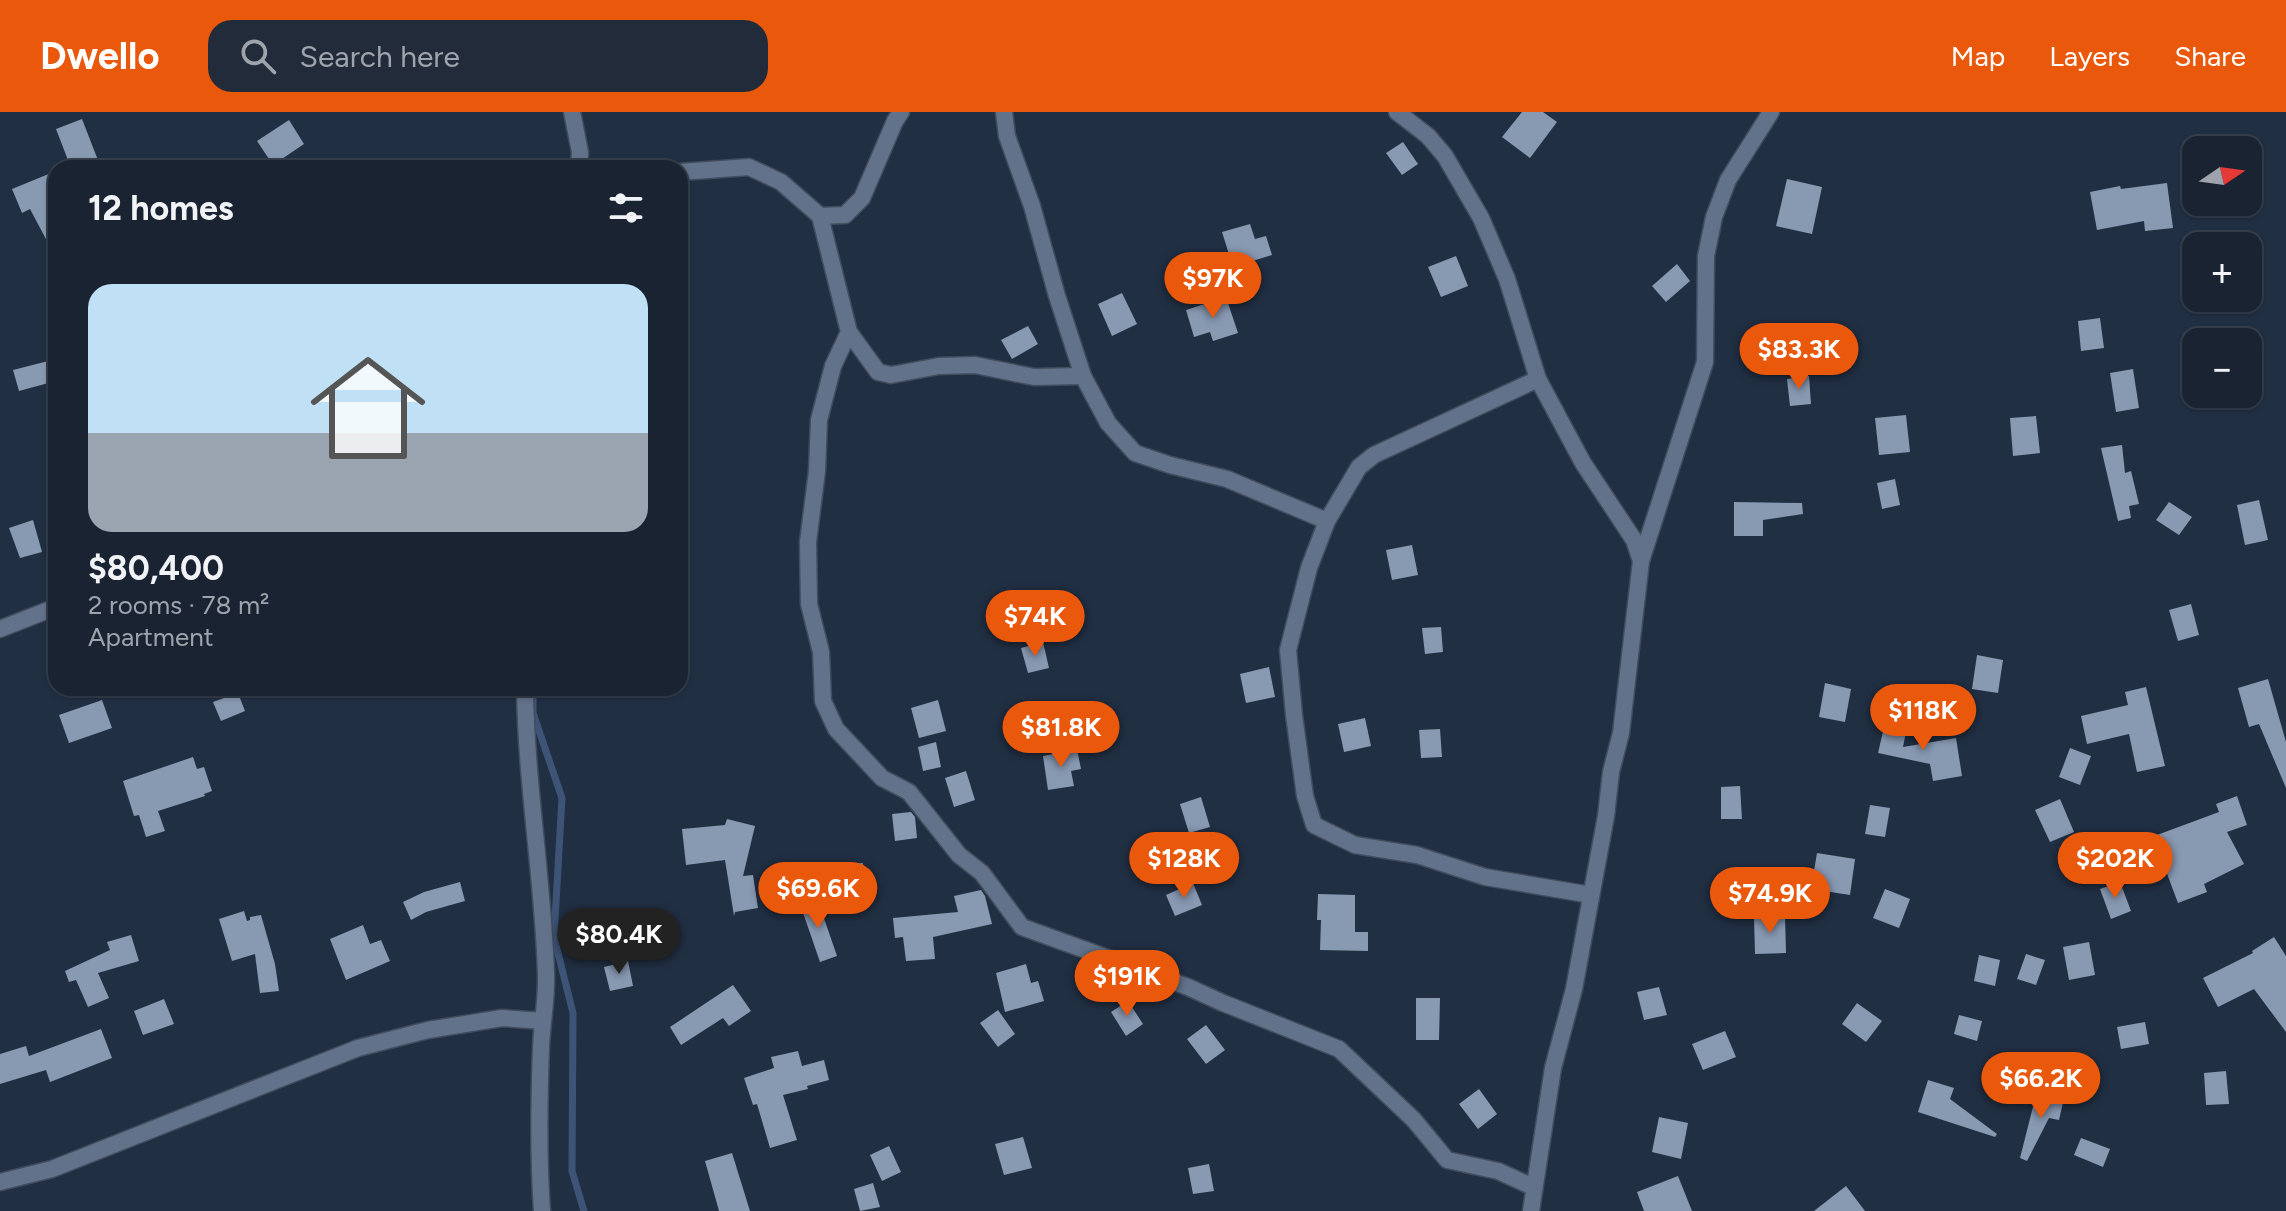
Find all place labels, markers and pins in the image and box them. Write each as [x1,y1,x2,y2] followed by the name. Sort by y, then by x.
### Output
[1166,252,1260,320] pin: $97K
[1734,323,1864,391] pin: $83.3K
[988,590,1082,658] pin: $74K
[1867,684,1979,752] pin: $118K
[996,701,1126,769] pin: $81.8K
[1128,832,1240,900] pin: $128K
[2059,832,2171,900] pin: $202K
[753,862,883,930] pin: $69.6K
[1705,867,1835,935] pin: $74.9K
[554,908,684,976] pin: $80.4K
[1071,950,1183,1018] pin: $191K
[1976,1052,2106,1120] pin: $66.2K

